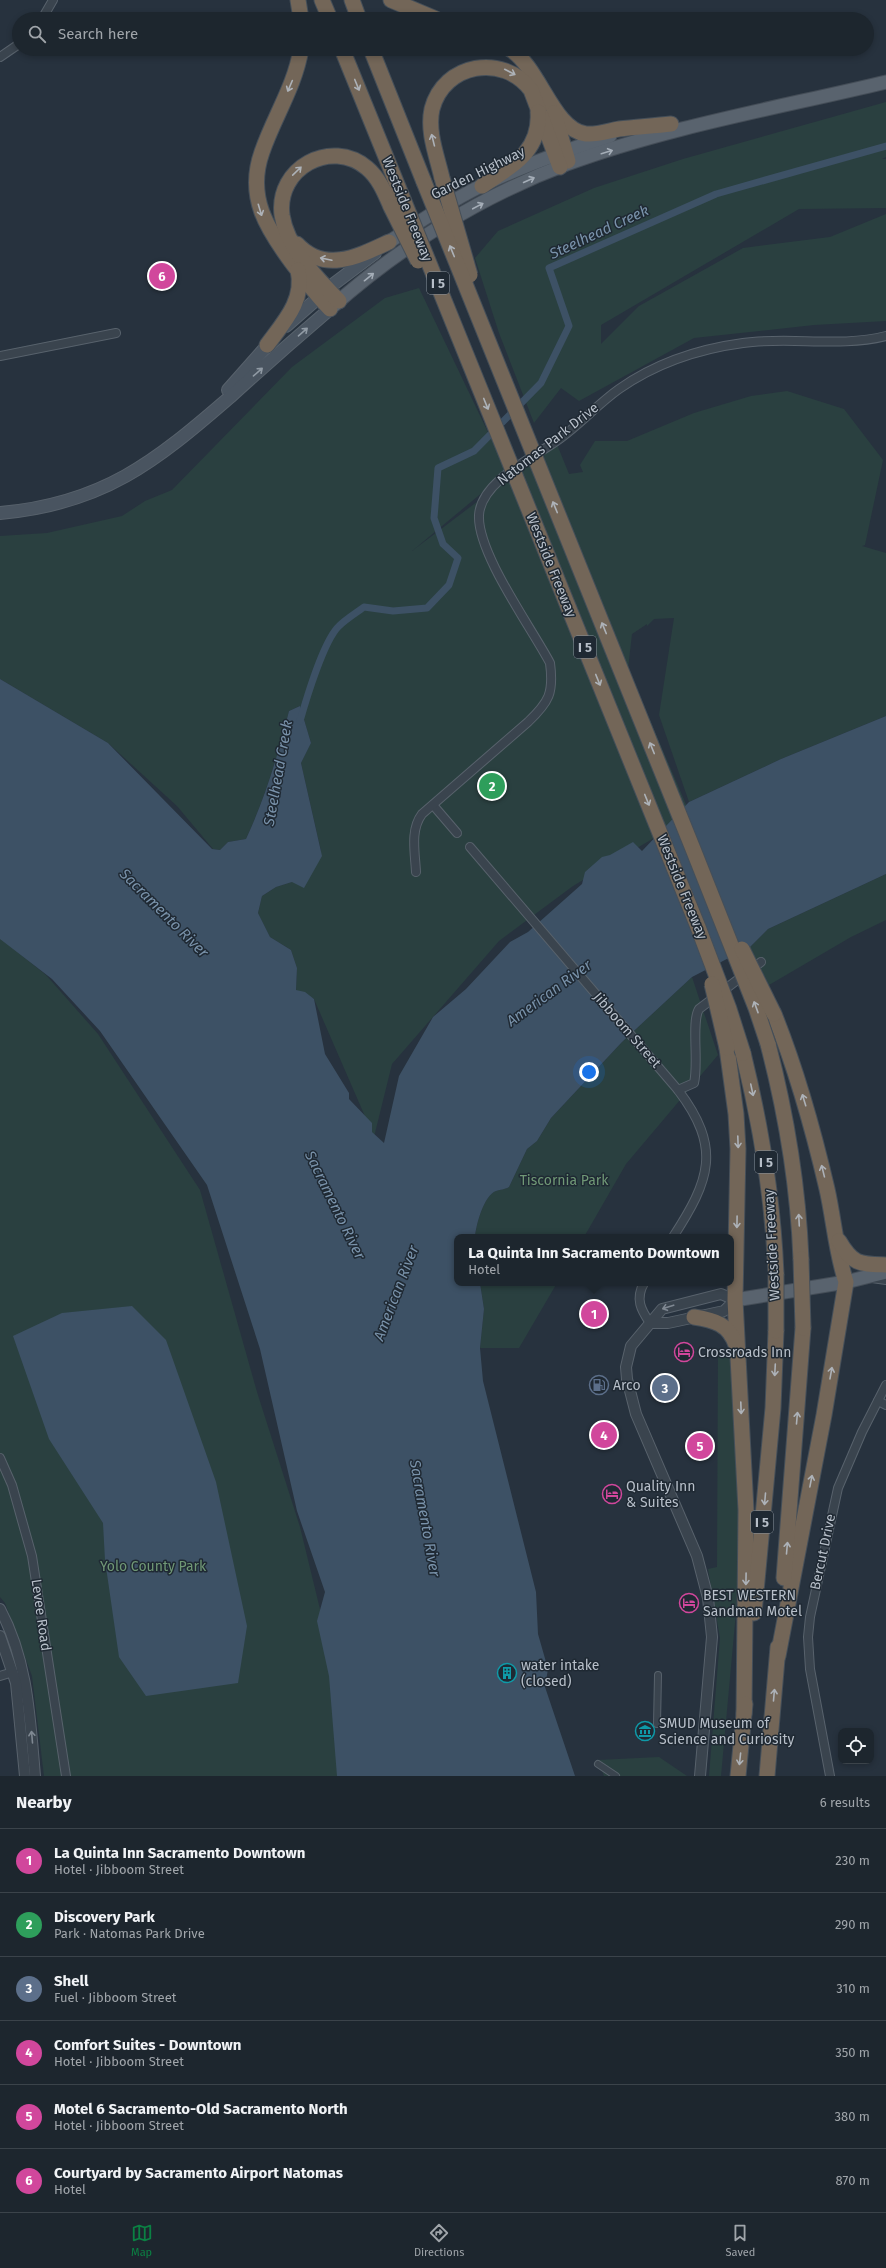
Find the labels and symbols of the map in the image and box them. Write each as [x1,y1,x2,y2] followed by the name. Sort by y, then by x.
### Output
[504,69,516,76] one-way arrow
[353,79,361,91] one-way arrow
[286,80,294,92] one-way arrow
[429,134,436,147] one-way arrow
[428,143,528,203] street label: Garden Highway
[600,148,613,155] one-way arrow
[378,154,436,264] street label: Westside Freeway
[292,166,302,176] one-way arrow
[523,176,535,183] one-way arrow
[546,201,652,263] water label: Steelhead Creek
[472,202,484,209] one-way arrow
[257,203,264,216] one-way arrow
[447,246,455,258] one-way arrow
[320,255,333,263] one-way arrow
[149,261,175,291] pin: 6
[427,272,449,294] road number: I 5
[364,273,375,281] one-way arrow
[298,328,308,337] one-way arrow
[252,368,262,377] one-way arrow
[482,397,490,409] one-way arrow
[494,399,602,489] street label: Natomas Park Drive
[551,501,559,513] one-way arrow
[522,510,580,620] street label: Westside Freeway
[599,622,607,634] one-way arrow
[574,636,596,658] road number: I 5
[595,673,602,685] one-way arrow
[260,719,296,828] water label: Steelhead Creek
[648,743,656,755] one-way arrow
[479,771,505,801] pin: 2
[644,794,651,806] one-way arrow
[653,832,711,942] street label: Westside Freeway
[115,864,213,962] water label: Sacramento River
[502,955,596,1030] water label: American River
[589,989,665,1072] street label: Jibboom Street
[751,1002,759,1014] one-way arrow
[579,1062,599,1082] your location
[749,1084,757,1097] one-way arrow
[800,1094,807,1107] one-way arrow
[734,1135,741,1148] one-way arrow
[301,1147,370,1263] water label: Sacramento River
[755,1151,777,1173] road number: I 5
[818,1165,826,1178] one-way arrow
[520,1172,609,1189] park label: Tiscornia Park
[761,1189,783,1301] street label: Westside Freeway
[796,1214,803,1227] one-way arrow
[733,1215,740,1228] one-way arrow
[369,1242,423,1344] water label: American River
[581,1299,607,1329] pin: 1
[662,1304,675,1311] one-way arrow
[673,1341,695,1363] hotel icon: Crossroads Inn
[698,1344,792,1361] place label: Crossroads Inn
[772,1363,779,1376] one-way arrow
[827,1367,835,1380] one-way arrow
[652,1373,678,1403] pin: 3
[588,1374,610,1396] fuel station icon: Arco
[613,1377,641,1394] place label: Arco
[737,1401,745,1414] one-way arrow
[794,1412,801,1425] one-way arrow
[591,1420,617,1450] pin: 4
[687,1431,713,1461] pin: 5
[406,1457,444,1579] water label: Sacramento River
[808,1474,816,1487] one-way arrow
[626,1478,695,1511] place label: Quality Inn & Suites
[601,1483,623,1505] hotel icon: Quality Inn & Suites
[761,1492,768,1505] one-way arrow
[751,1511,773,1533] road number: I 5
[807,1512,839,1592] street label: Bercut Drive
[783,1542,790,1555] one-way arrow
[100,1558,207,1575] park label: Yolo County Park
[742,1572,750,1585] one-way arrow
[28,1578,54,1652] street label: Levee Road
[703,1587,802,1620] place label: BEST WESTERN Sandman Motel
[678,1592,700,1614] hotel icon: BEST WESTERN Sandman Motel
[521,1657,599,1690] place label: water intake (closed)
[496,1662,518,1684] building icon: water intake (closed)
[771,1689,778,1702] one-way arrow
[659,1715,795,1748] place label: SMUD Museum of Science and Curiosity
[634,1720,656,1742] museum icon: SMUD Museum of Science and Curiosity
[28,1731,35,1744] one-way arrow
[736,1752,743,1765] one-way arrow

